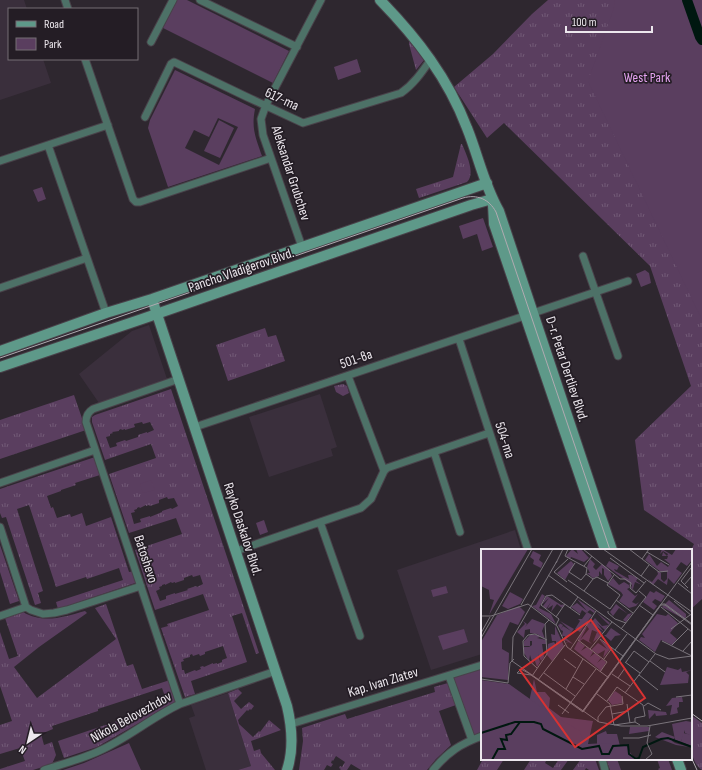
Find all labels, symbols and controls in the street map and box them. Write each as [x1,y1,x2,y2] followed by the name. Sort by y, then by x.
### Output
[8,8,138,60] legend
[566,8,652,34] scale bar
[572,15,597,30] text: 100 m
[44,17,64,32] text: Road
[44,37,62,52] text: Park
[624,69,671,86] park label: West Park
[262,84,302,114] street label: 617-та
[267,123,314,223] street label: Aleksandar Grubchev
[186,244,296,296] street label: Pancho Vladigerov Blvd.
[542,314,592,424] street label: D-r. Petar Dertliev Blvd.
[338,346,374,372] street label: 501-ва
[491,420,519,460] street label: 504-та
[220,480,266,578] street label: Rayko Daskalov Blvd.
[130,533,162,585] street label: Batoshevo
[481,549,692,760] inset map
[346,663,421,701] street label: Kap. Ivan Zlatev
[88,687,175,746] street label: Nikola Belovezhdov
[8,722,48,762] north arrow
[16,743,29,757] text: N

